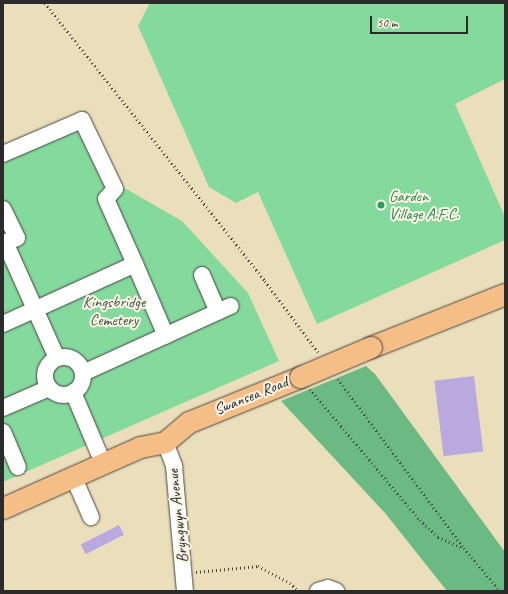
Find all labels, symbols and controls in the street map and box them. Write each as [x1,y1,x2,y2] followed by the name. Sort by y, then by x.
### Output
[372,8,470,34] scale bar
[377,15,397,31] text: 50 m
[389,186,459,224] place label: Garden Village A.F.C.
[376,200,386,210] marker: Garden Village A.F.C.
[83,292,145,330] park label: Kingsbridge Cemetery
[211,373,291,419] street label: Swansea Road
[164,468,192,564] street label: Bryngwyn Avenue

